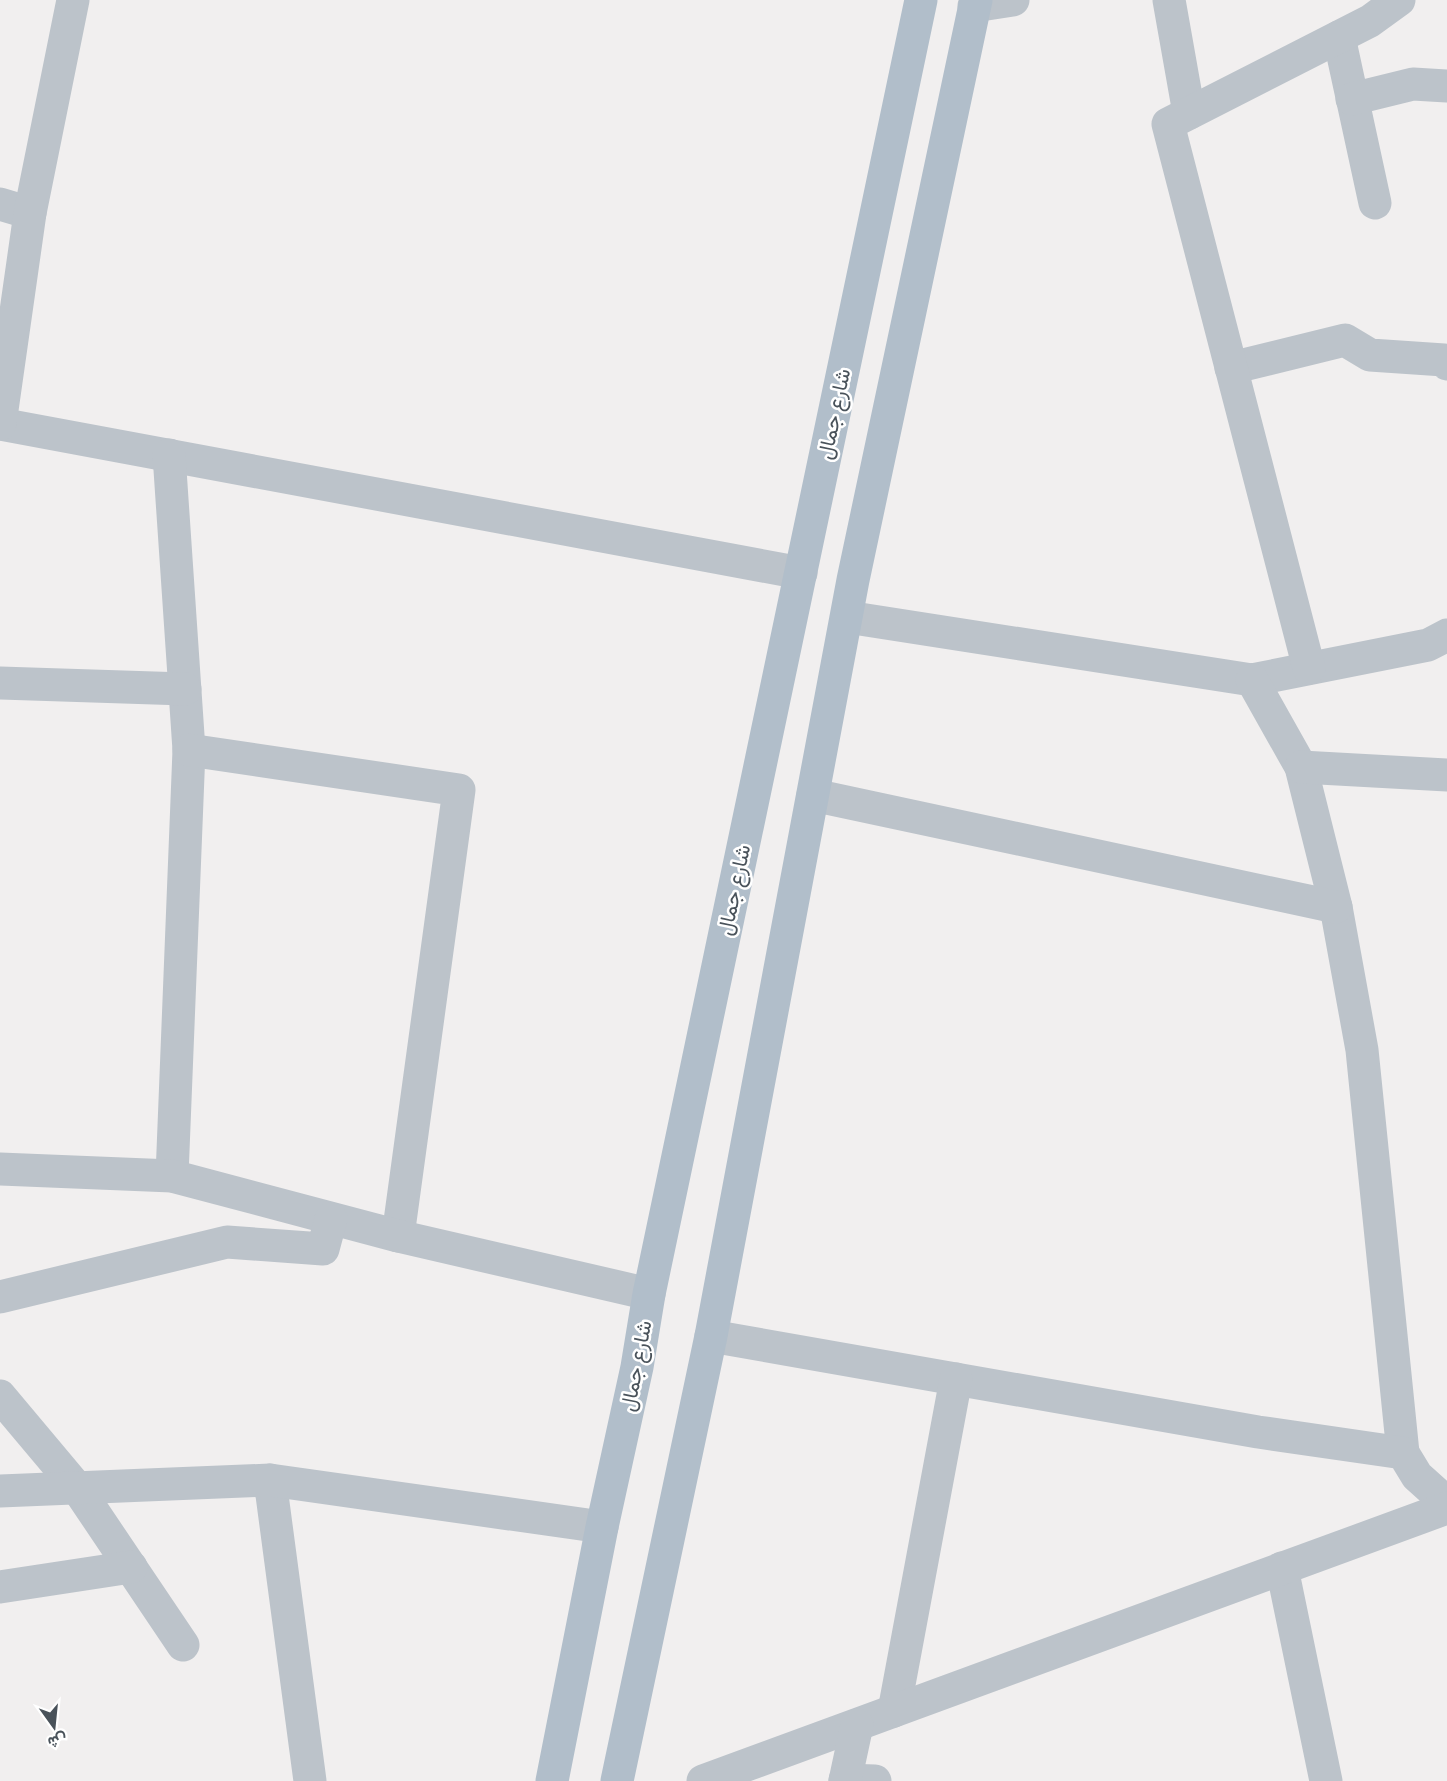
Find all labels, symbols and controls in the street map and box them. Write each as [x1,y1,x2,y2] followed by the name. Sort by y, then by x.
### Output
[813,366,858,462] street label: شارع جمال
[713,842,758,938] street label: شارع جمال
[615,1318,660,1414] street label: شارع جمال
[24,1697,84,1757] north arrow
[45,1727,69,1752] text: ش

